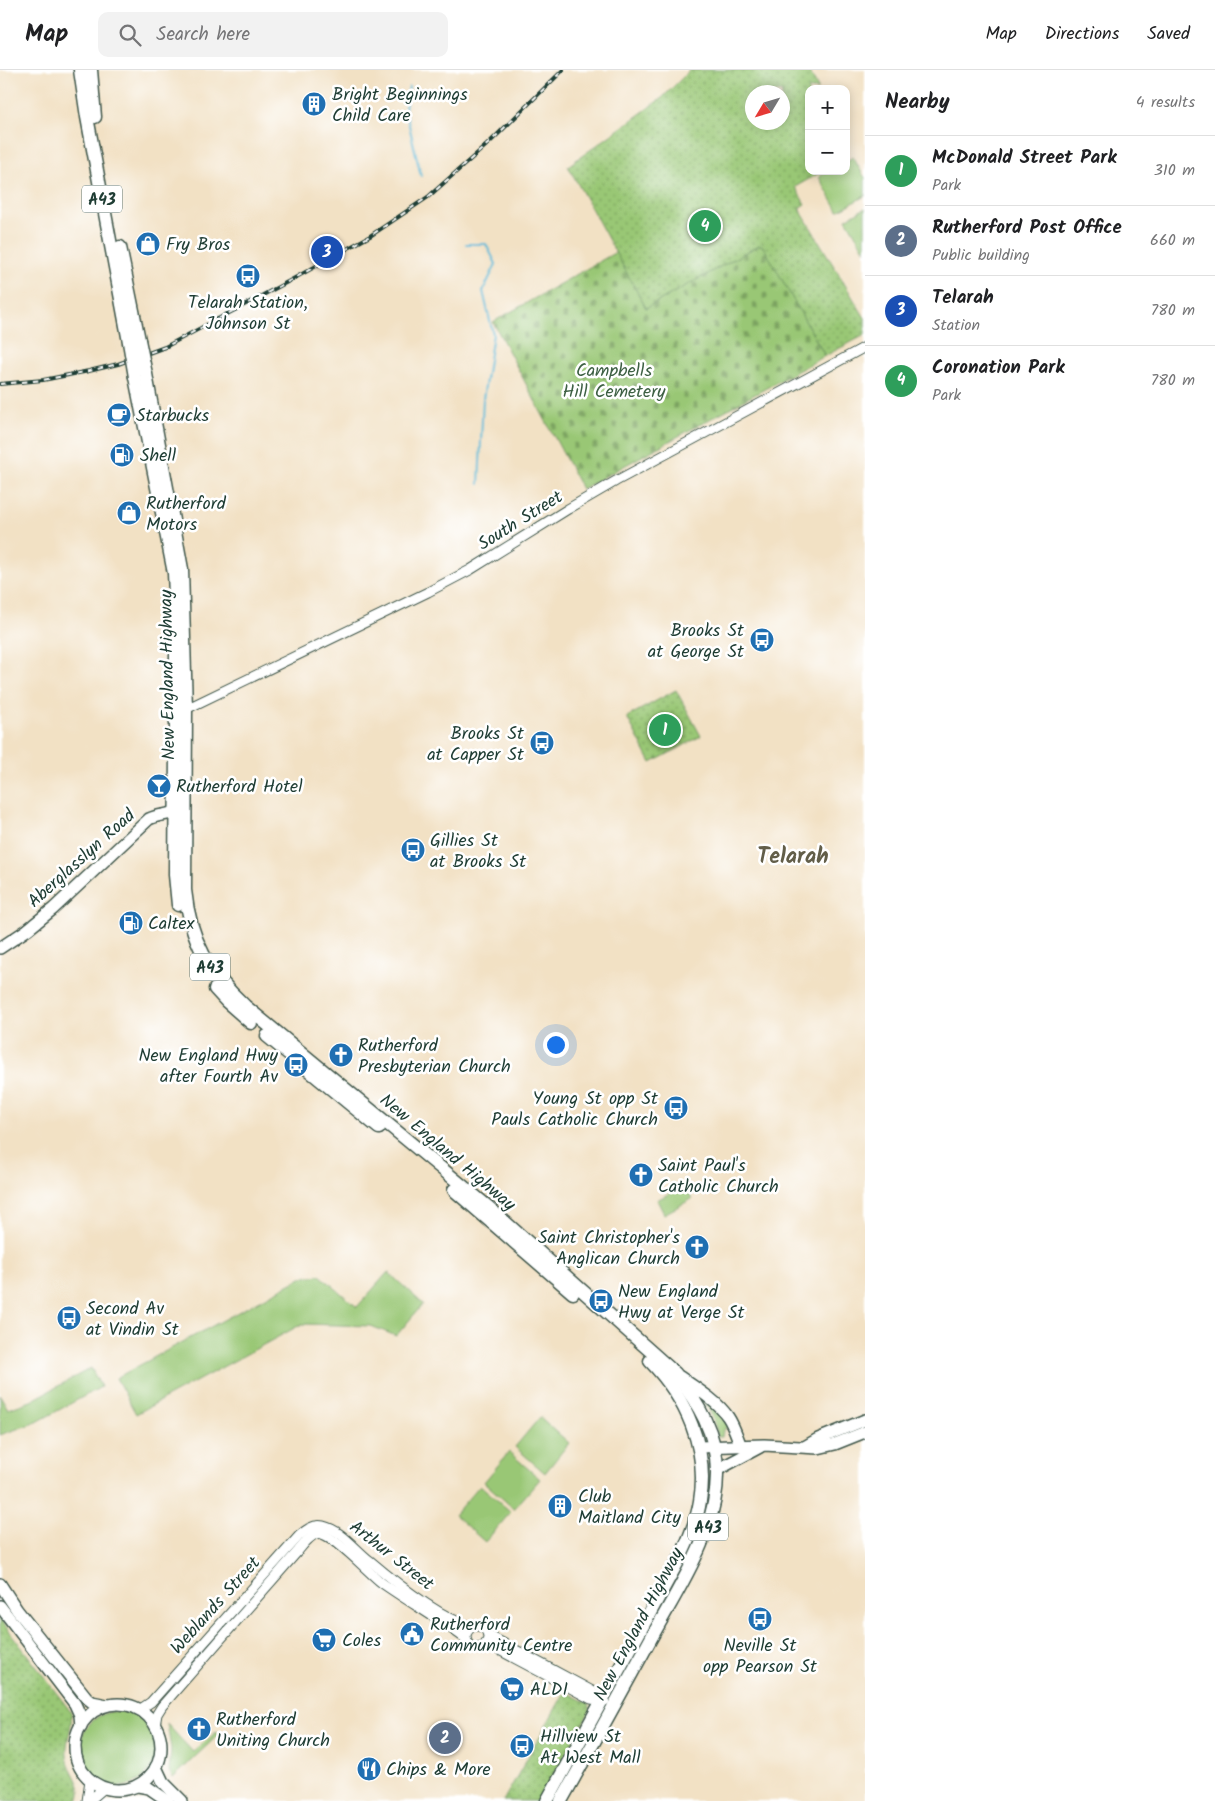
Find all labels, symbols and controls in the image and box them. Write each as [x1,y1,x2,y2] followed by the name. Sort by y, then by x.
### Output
[98,12,448,57] search box
[25,15,68,54] text: Map
[156,20,250,50] text: Search here
[985,20,1017,49] text: Map
[1045,20,1119,49] text: Directions
[1147,20,1190,49] text: Saved
[116,21,144,49] icon: search
[332,81,468,131] place label: Bright Beginnings Child Care
[745,85,790,130] north arrow
[805,85,850,175] map controls
[805,85,850,130] button: +
[885,86,950,119] text: Nearby
[1136,90,1195,115] text: 4 results
[301,91,327,117] building icon: Bright Beginnings Child Care
[805,130,850,175] button: −
[932,143,1117,173] text: McDonald Street Park
[899,158,903,183] text: 1
[1154,158,1195,183] text: 310 m
[932,173,961,198] text: Park
[82,186,122,212] road number: A43
[689,207,721,245] pin: 4
[932,213,1122,243] text: Rutherford Post Office
[896,228,906,253] text: 2
[1150,228,1195,253] text: 660 m
[135,231,161,257] shop icon: Fry Bros
[166,231,231,260] place label: Fry Bros
[311,233,343,271] pin: 3
[932,243,1030,268] text: Public building
[235,263,261,289] bus stop icon: Telarah Station, Johnson St
[932,283,994,313] text: Telarah
[188,289,308,339] place label: Telarah Station, Johnson St
[897,298,905,323] text: 3
[1151,298,1195,323] text: 780 m
[932,313,980,338] text: Station
[932,353,1065,383] text: Coronation Park
[562,357,666,407] park label: Campbells Hill Cemetery
[897,368,905,393] text: 4
[1151,368,1195,393] text: 780 m
[932,383,961,408] text: Park
[106,402,132,428] cafe icon: Starbucks
[136,402,209,431] place label: Starbucks
[109,442,135,468] fuel station icon: Shell
[140,442,177,471] place label: Shell
[472,483,570,559] street label: South Street
[146,490,227,540] place label: Rutherford Motors
[116,500,142,526] shop icon: Rutherford Motors
[153,589,184,760] street label: New England Highway
[648,617,745,667] place label: Brooks St at George St
[749,627,775,653] bus stop icon: Brooks St at George St
[649,711,681,749] pin: 1
[427,720,525,770] place label: Brooks St at Capper St
[529,730,555,756] bus stop icon: Brooks St at Capper St
[146,773,172,799] bar icon: Rutherford Hotel
[176,773,303,802] place label: Rutherford Hotel
[21,802,143,916] street label: Aberglasslyn Road
[430,827,527,877] place label: Gillies St at Brooks St
[400,837,426,863] bus stop icon: Gillies St at Brooks St
[757,840,829,875] district label: Telarah
[118,910,144,936] fuel station icon: Caltex
[148,910,195,939] place label: Caltex
[190,954,230,980] road number: A43
[358,1032,511,1082] place label: Rutherford Presbyterian Church
[543,1032,569,1058] your location
[138,1042,279,1092] place label: New England Hwy after Fourth Av
[328,1042,354,1068] church icon: Rutherford Presbyterian Church
[283,1052,309,1078] bus stop icon: New England Hwy after Fourth Av
[491,1085,659,1135] place label: Young St opp St Pauls Catholic Church
[372,1087,522,1219] street label: New England Highway
[663,1095,689,1121] bus stop icon: Young St opp St Pauls Catholic Church
[658,1152,779,1202] place label: Saint Paul's Catholic Church
[628,1162,654,1188] church icon: Saint Paul's Catholic Church
[538,1224,680,1274] place label: Saint Christopher's Anglican Church
[684,1234,710,1260] church icon: Saint Christopher's Anglican Church
[618,1278,746,1328] place label: New England Hwy at Verge St
[588,1288,614,1314] bus stop icon: New England Hwy at Verge St
[86,1295,180,1345] place label: Second Av at Vindin St
[56,1305,82,1331] bus stop icon: Second Av at Vindin St
[578,1483,682,1533] place label: Club Maitland City
[547,1493,573,1519] building icon: Club Maitland City
[342,1514,441,1599] street label: Arthur Street
[688,1514,728,1540] road number: A43
[587,1542,692,1707] street label: New England Highway
[164,1550,269,1662] street label: Weblands Street
[747,1606,773,1632] bus stop icon: Neville St opp Pearson St
[430,1611,572,1661] place label: Rutherford Community Centre
[399,1621,425,1647] public building icon: Rutherford Community Centre
[311,1627,337,1653] supermarket icon: Coles
[342,1627,381,1656] place label: Coles
[703,1632,818,1682] place label: Neville St opp Pearson St
[499,1676,525,1702] supermarket icon: ALDI
[530,1676,568,1705] place label: ALDI
[216,1706,330,1756] place label: Rutherford Uniting Church
[186,1716,212,1742] church icon: Rutherford Uniting Church
[429,1719,461,1757] pin: 2
[540,1723,641,1773] place label: Hillview St At West Mall
[509,1733,535,1759] bus stop icon: Hillview St At West Mall
[356,1756,382,1782] restaurant icon: Chips & More
[386,1756,491,1785] place label: Chips & More

